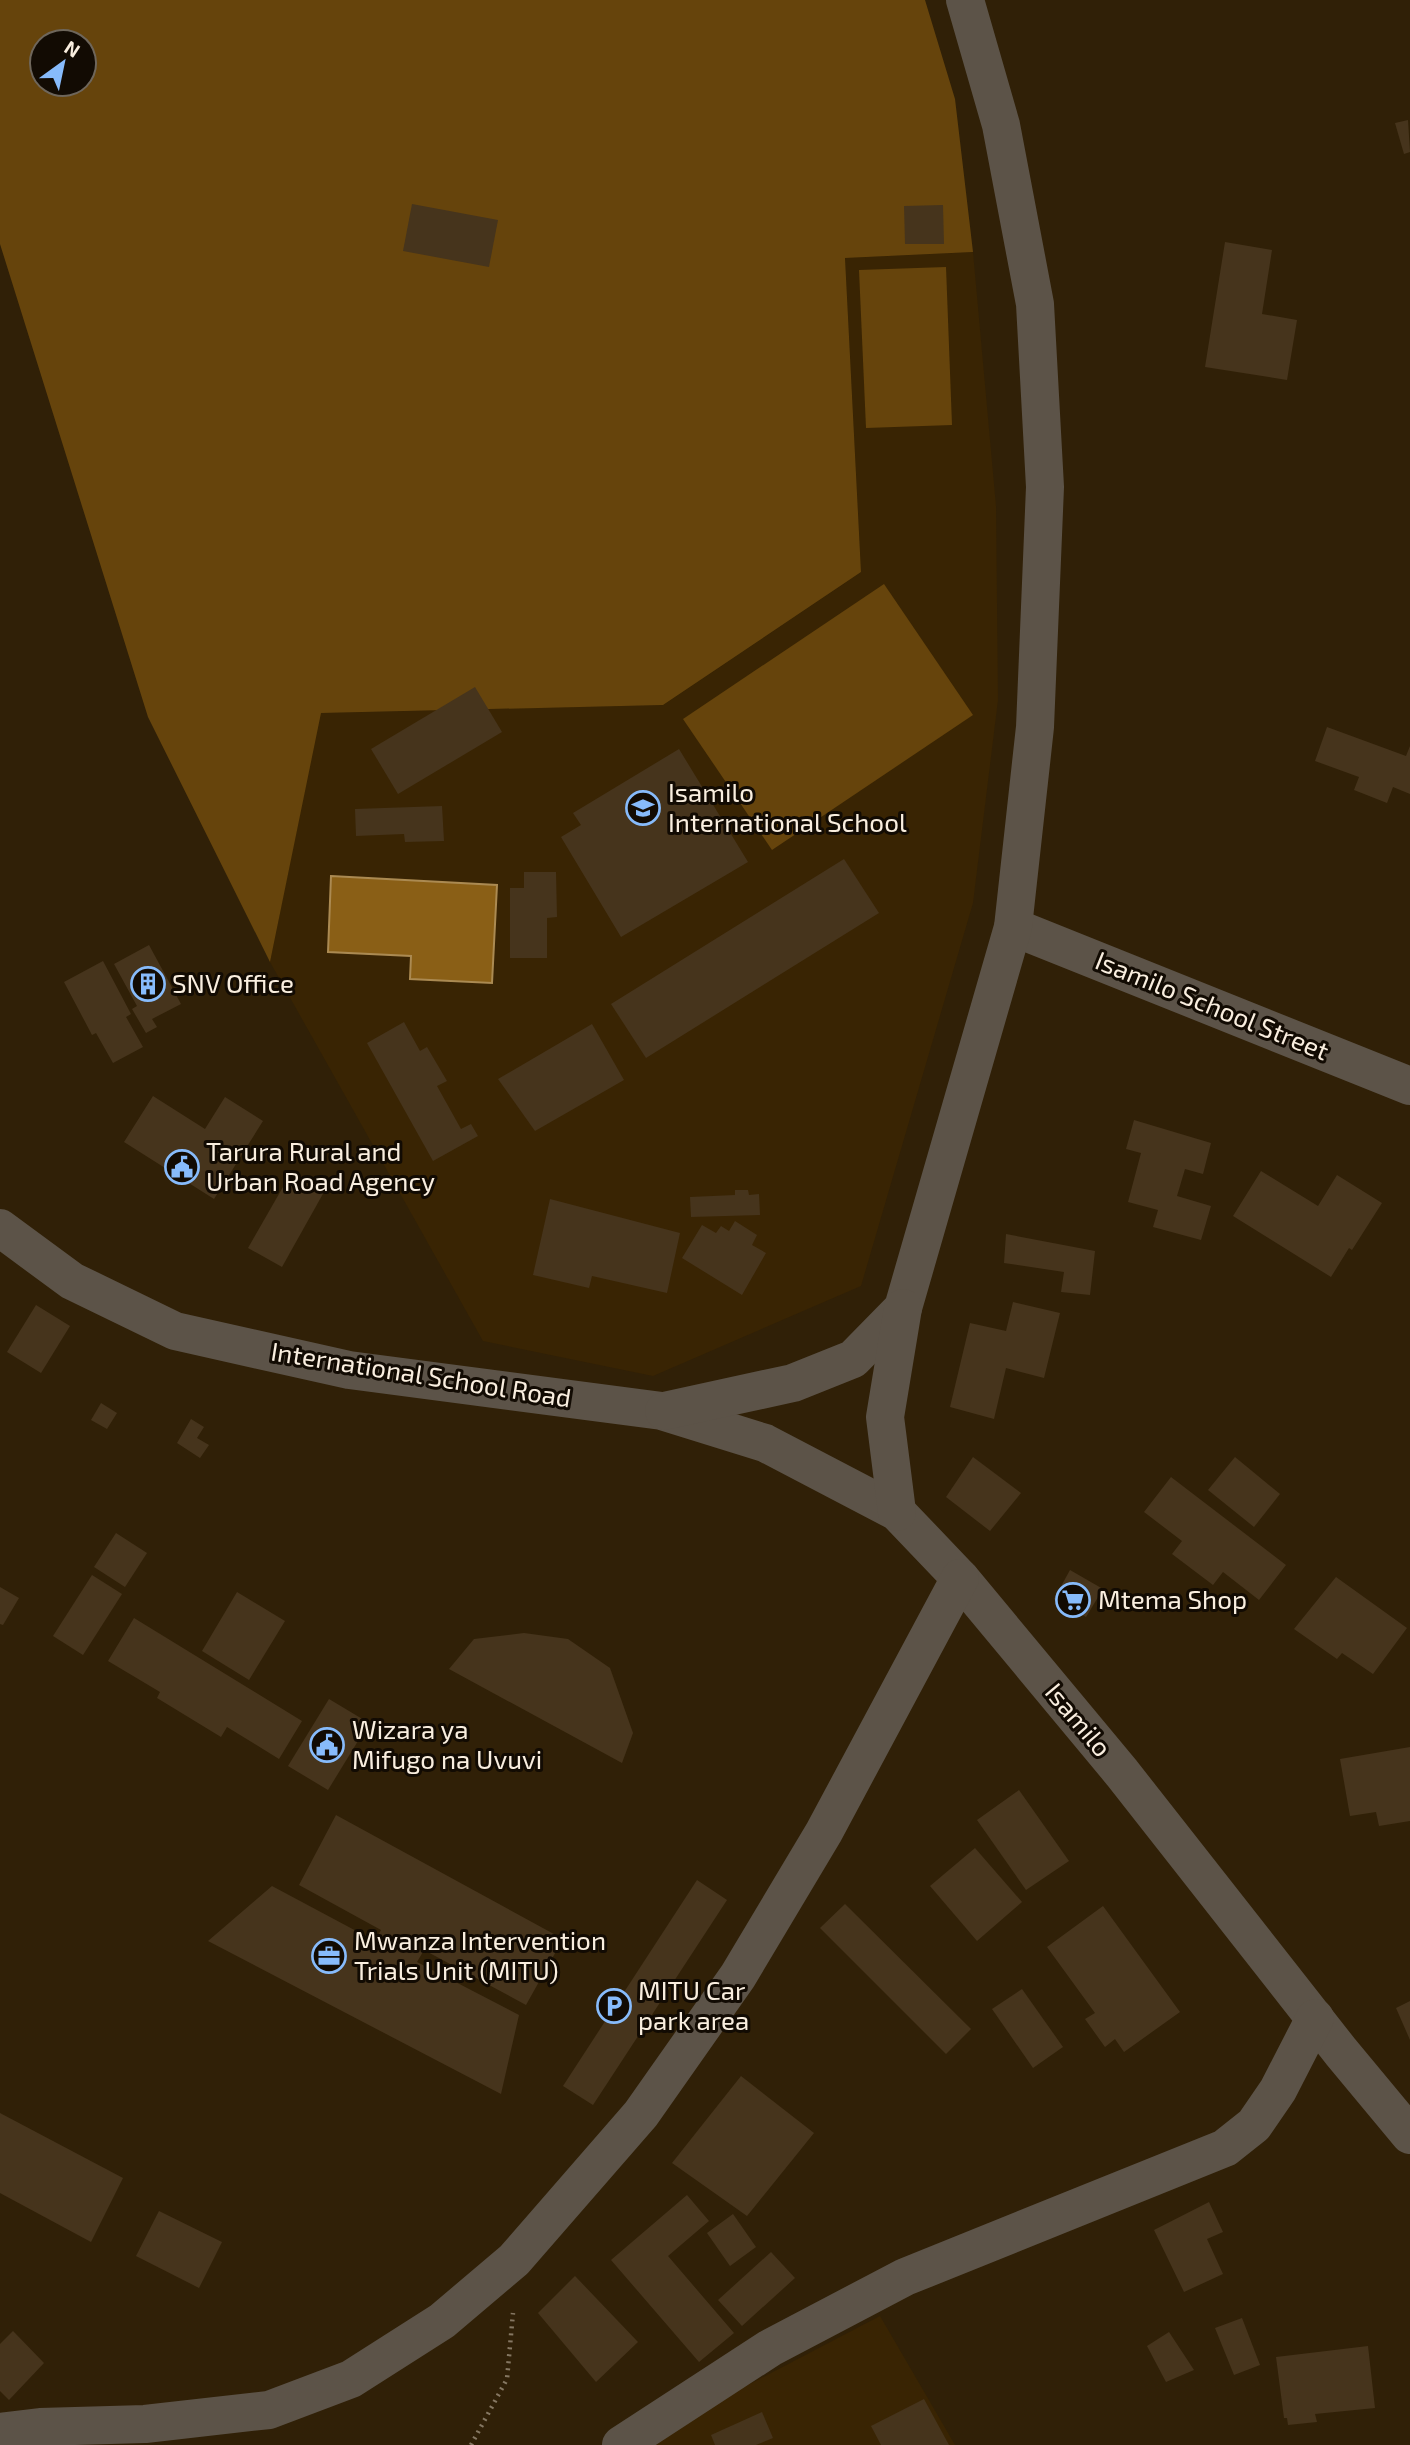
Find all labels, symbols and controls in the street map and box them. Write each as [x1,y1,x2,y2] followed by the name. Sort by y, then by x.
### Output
[28,28,98,98] north arrow
[61,35,85,62] text: N
[668,776,907,837] place label: Isamilo International School
[624,789,662,827] school or university icon: Isamilo International School
[1091,944,1334,1066] street label: Isamilo School Street
[129,965,167,1003] building icon: SNV Office
[172,967,294,998] place label: SNV Office
[206,1135,435,1196] place label: Tarura Rural and Urban Road Agency
[163,1148,201,1186] public building icon: Tarura Rural and Urban Road Agency
[269,1334,574,1413] street label: International School Road
[1054,1581,1092,1619] supermarket icon: Mtema Shop
[1098,1583,1247,1614] place label: Mtema Shop
[1040,1676,1119,1762] street label: Isamilo
[352,1713,542,1774] place label: Wizara ya Mifugo na Uvuvi
[308,1726,346,1764] public building icon: Wizara ya Mifugo na Uvuvi
[354,1924,606,1985] place label: Mwanza Intervention Trials Unit (MITU)
[310,1937,348,1975] office icon: Mwanza Intervention Trials Unit (MITU)
[638,1974,749,2035] place label: MITU Car park area
[595,1987,633,2025] parking icon: MITU Car park area

